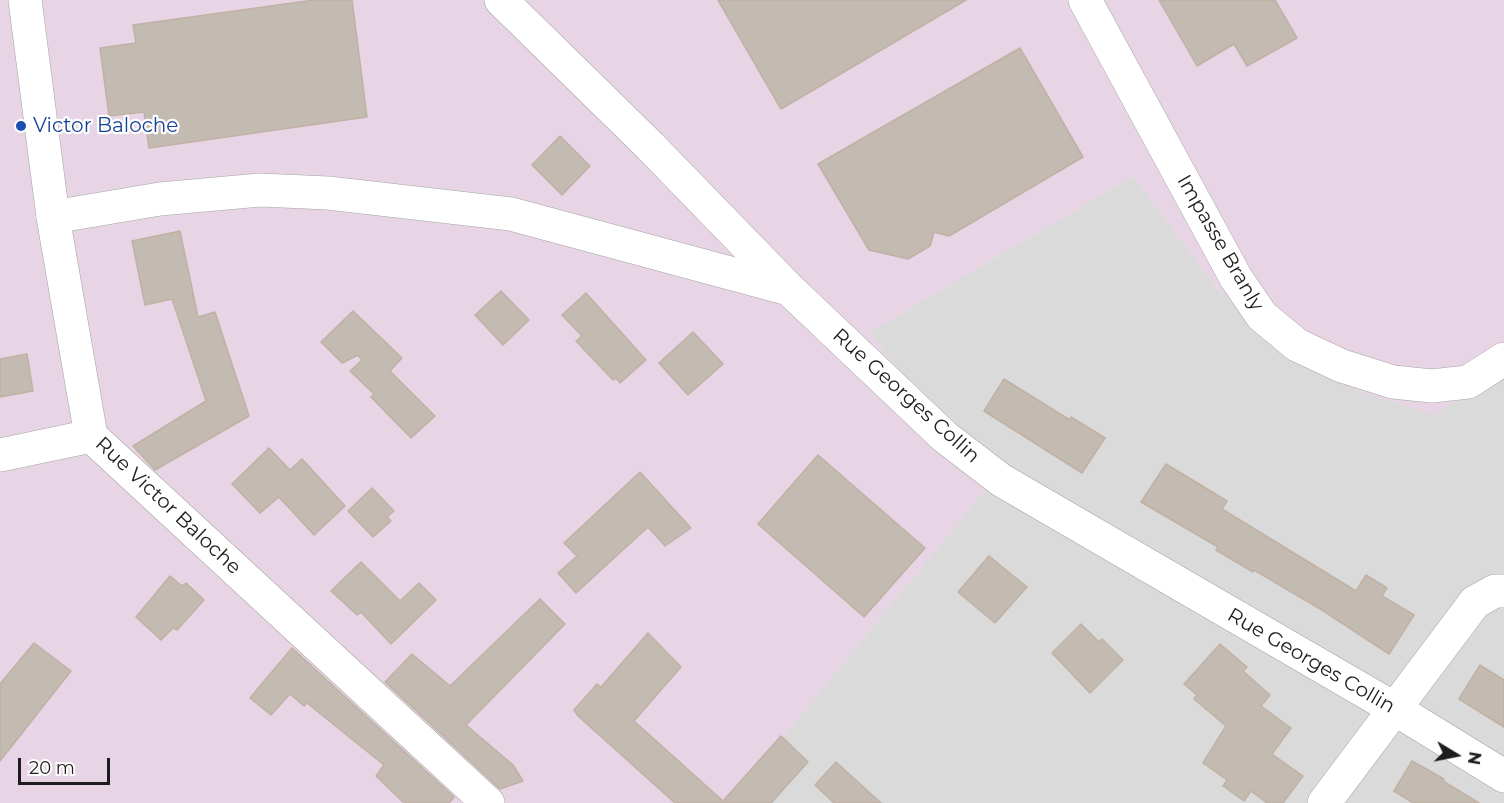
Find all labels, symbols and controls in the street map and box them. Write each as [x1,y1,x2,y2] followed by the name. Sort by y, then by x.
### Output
[33,114,178,138] place label: Victor Baloche
[14,119,28,133] marker: Victor Baloche
[1171,171,1269,315] street label: Impasse Branly
[827,324,985,468] street label: Rue Georges Collin
[90,432,246,580] street label: Rue Victor Baloche
[1223,603,1399,719] street label: Rue Georges Collin
[1426,725,1486,785] north arrow
[21,746,112,784] scale bar
[1464,750,1485,766] text: N
[29,757,75,779] text: 20 m

